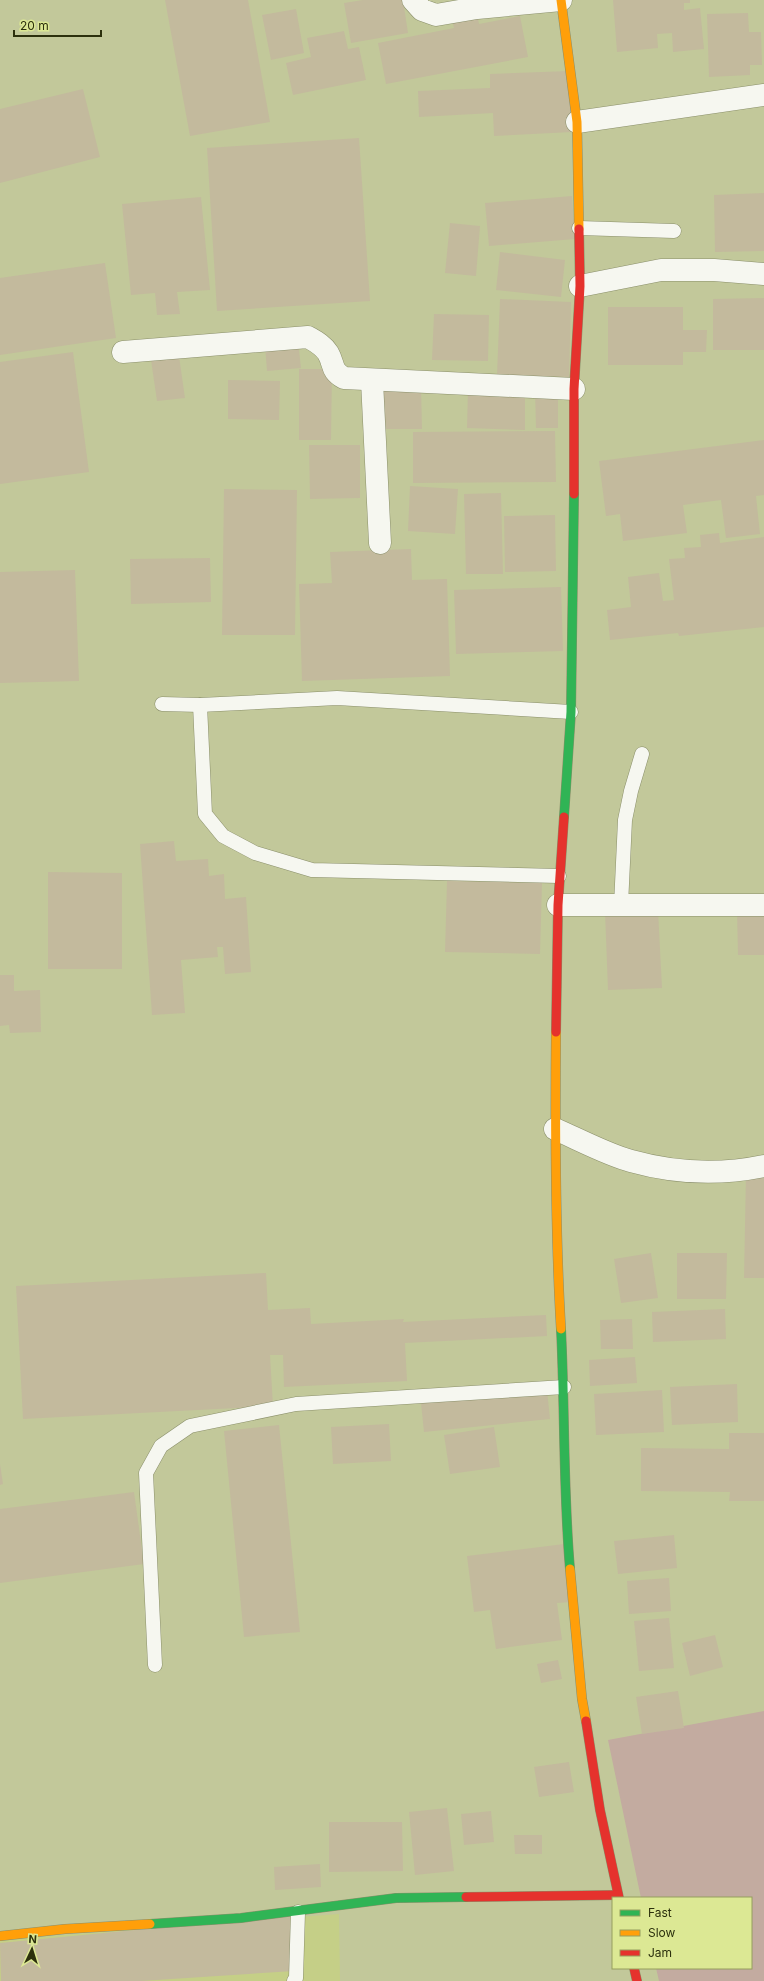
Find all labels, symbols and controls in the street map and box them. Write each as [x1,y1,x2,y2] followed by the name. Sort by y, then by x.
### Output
[14,12,101,38] scale bar
[20,18,49,33] text: 20 m
[612,1897,752,1969] legend
[648,1905,672,1920] text: Fast
[648,1925,676,1940] text: Slow
[12,1929,52,1969] north arrow
[28,1932,37,1946] text: N
[648,1945,672,1960] text: Jam

